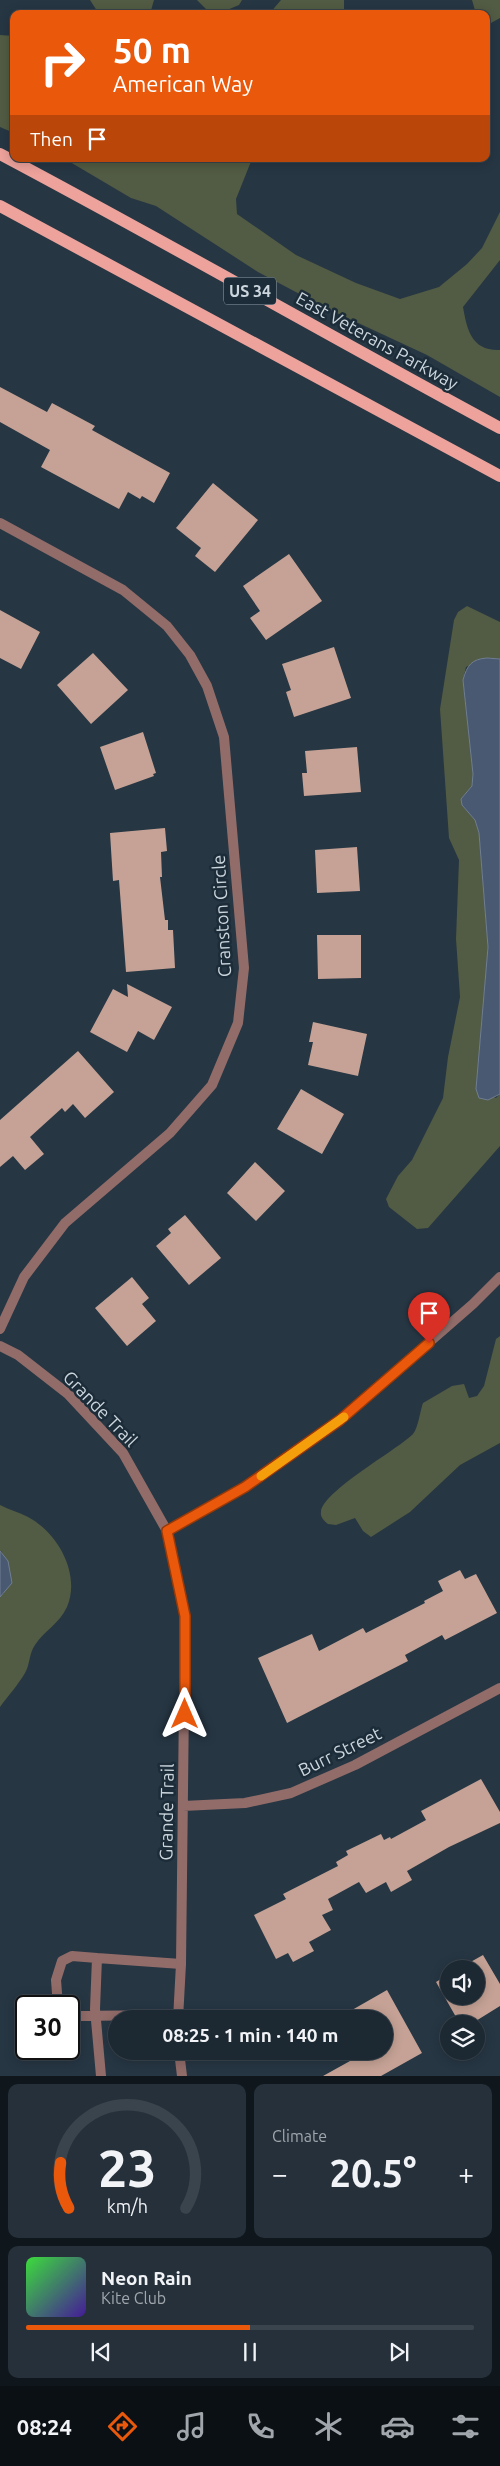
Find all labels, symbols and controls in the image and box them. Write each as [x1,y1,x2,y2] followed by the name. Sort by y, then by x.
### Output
[30,30,95,95] icon: right
[113,30,191,70] text: 50 m
[113,71,253,96] text: American Way
[83,125,111,153] icon: arrive
[30,128,73,150] text: Then
[224,278,276,304] road number: US 34
[293,287,462,393] street label: East Veterans Parkway
[208,854,234,978] street label: Cranston Circle
[408,1292,450,1343] pin
[415,1299,443,1327] icon: arrive
[60,1366,142,1450] street label: Grande Trail
[158,1687,210,1739] position arrow
[295,1722,384,1780] street label: Burr Street
[155,1763,177,1861] street label: Grande Trail
[440,1960,485,2060] map controls
[440,1960,485,2005] button: sound
[15,1995,80,2060] speed limit sign: 30
[440,2015,485,2060] button: layers
[163,2024,338,2046] text: 08:25 · 1 min · 140 m
[272,2127,327,2145] text: Climate
[98,2139,156,2197] text: 23
[329,2152,417,2194] text: 20.5°
[272,2158,288,2189] text: −
[458,2158,474,2189] text: +
[106,2196,148,2216] text: km/h
[101,2267,192,2289] text: Neon Rain
[101,2289,166,2307] text: Kite Club
[87,2338,115,2366] icon: previous
[236,2338,264,2366] icon: pause
[385,2338,413,2366] icon: next
[105,2409,140,2444] icon: directions
[174,2409,209,2444] icon: music
[243,2409,278,2444] icon: phone
[311,2409,346,2444] icon: climate
[380,2409,415,2444] icon: car
[448,2409,483,2444] icon: filters
[17,2414,72,2439] text: 08:24

